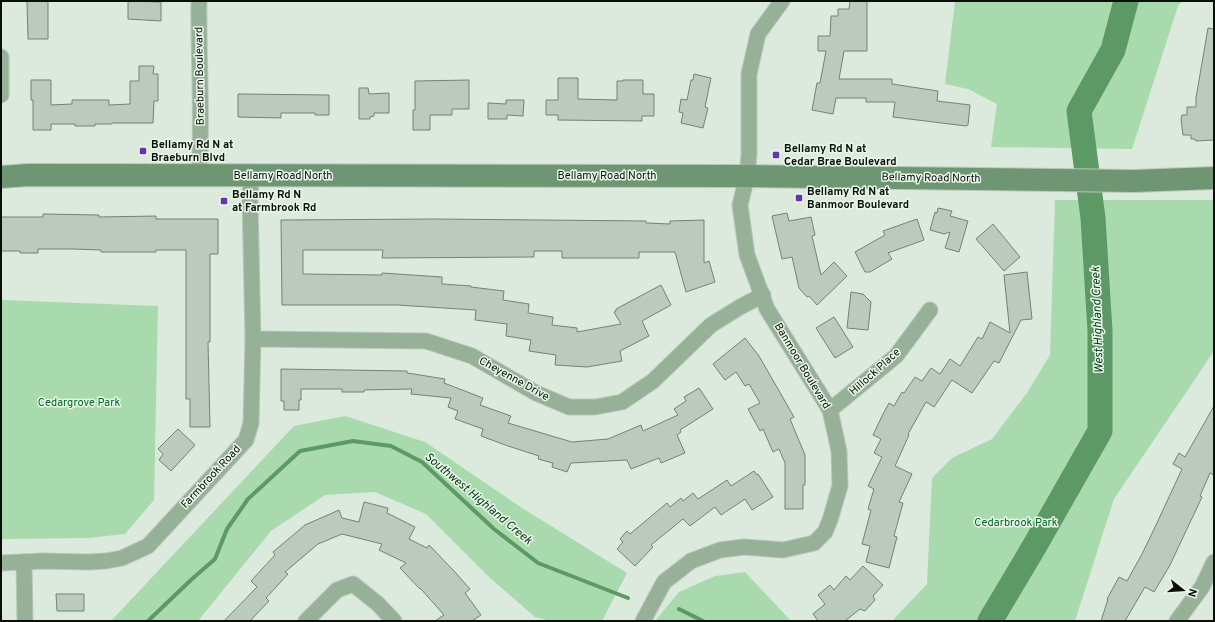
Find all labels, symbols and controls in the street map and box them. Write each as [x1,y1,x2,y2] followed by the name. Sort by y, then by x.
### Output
[192,27,208,125] street label: Braeburn Boulevard
[151,138,233,165] place label: Bellamy Rd N at Braeburn Blvd
[784,142,897,169] place label: Bellamy Rd N at Cedar Brae Boulevard
[138,146,148,156] marker: Bellamy Rd N at Braeburn Blvd
[771,150,781,160] marker: Bellamy Rd N at Cedar Brae Boulevard
[233,169,333,183] street label: Bellamy Road North
[557,169,657,183] street label: Bellamy Road North
[881,170,981,186] street label: Bellamy Road North
[807,185,909,212] place label: Bellamy Rd N at Banmoor Boulevard
[232,188,316,215] place label: Bellamy Rd N at Farmbrook Rd
[794,193,804,203] marker: Bellamy Rd N at Banmoor Boulevard
[219,196,229,206] marker: Bellamy Rd N at Farmbrook Rd
[1088,265,1108,374] water label: West Highland Creek
[771,320,833,412] street label: Banmoor Boulevard
[847,345,903,399] street label: Hillock Place
[476,354,552,404] street label: Cheyenne Drive
[38,396,120,410] park label: Cedargrove Park
[178,443,244,511] street label: Farmbrook Road
[421,449,536,549] water label: Southwest Highland Creek
[974,516,1058,530] park label: Cedarbrook Park
[1163,570,1203,610] north arrow
[1184,587,1199,598] text: N

